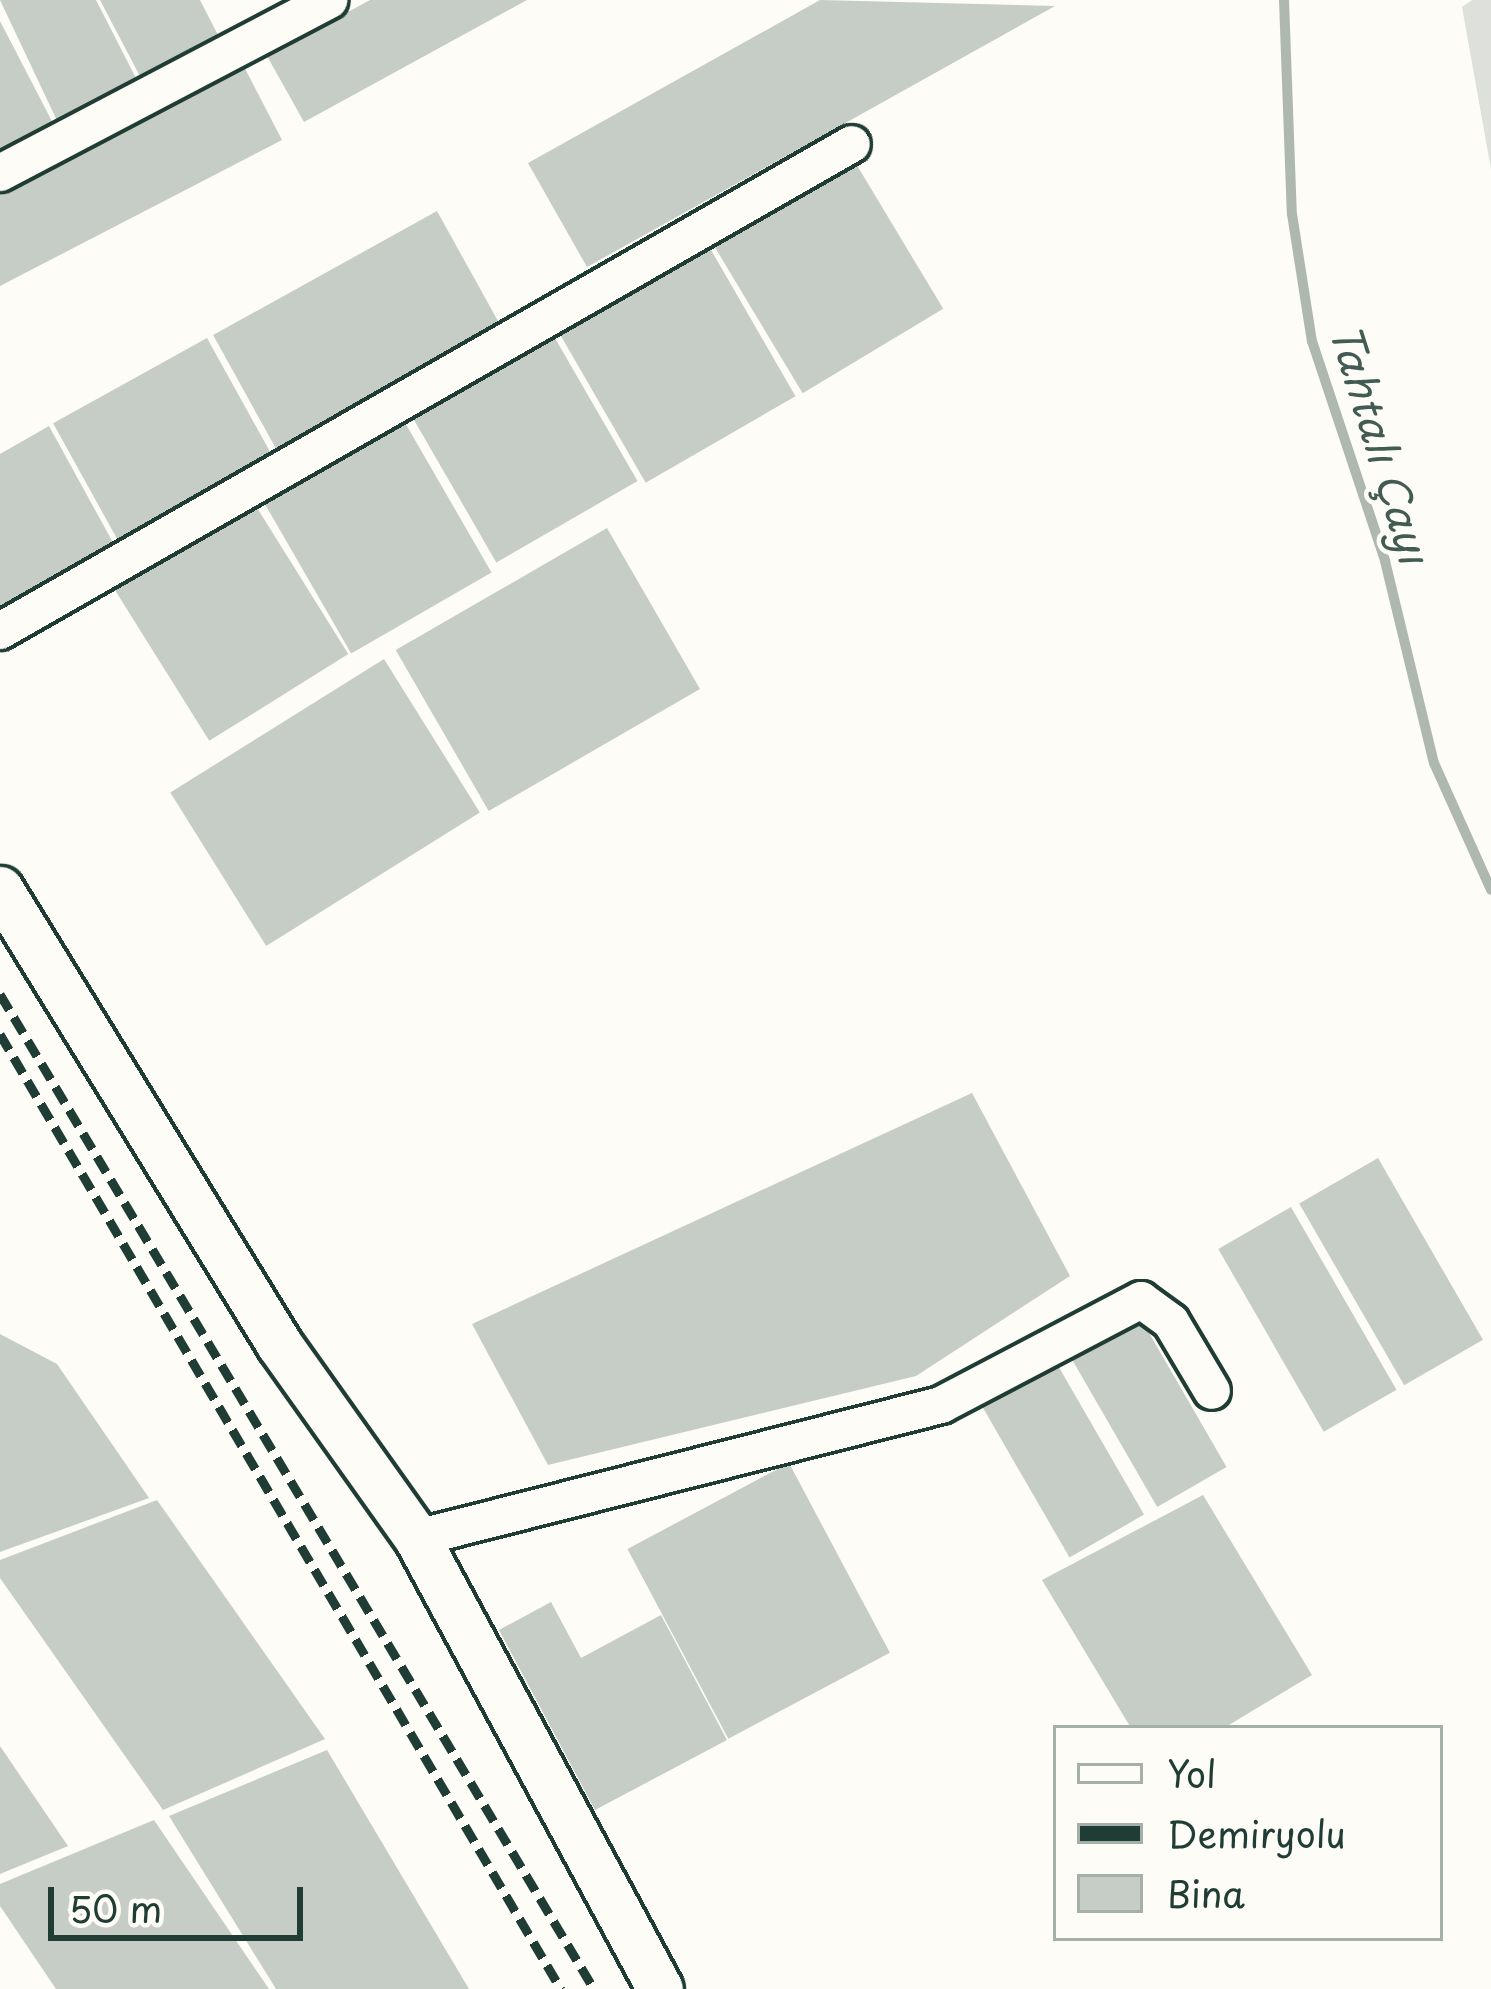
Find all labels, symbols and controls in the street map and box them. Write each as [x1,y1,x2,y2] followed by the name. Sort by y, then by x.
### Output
[1320,316,1442,570] water label: Tahtalı Çayı
[1053,1725,1443,1941] legend
[1167,1746,1216,1800] text: Yol
[1167,1806,1346,1860] text: Demiryolu
[54,1863,309,1937] scale bar
[1167,1866,1245,1920] text: Bina
[69,1881,162,1935] text: 50 m

